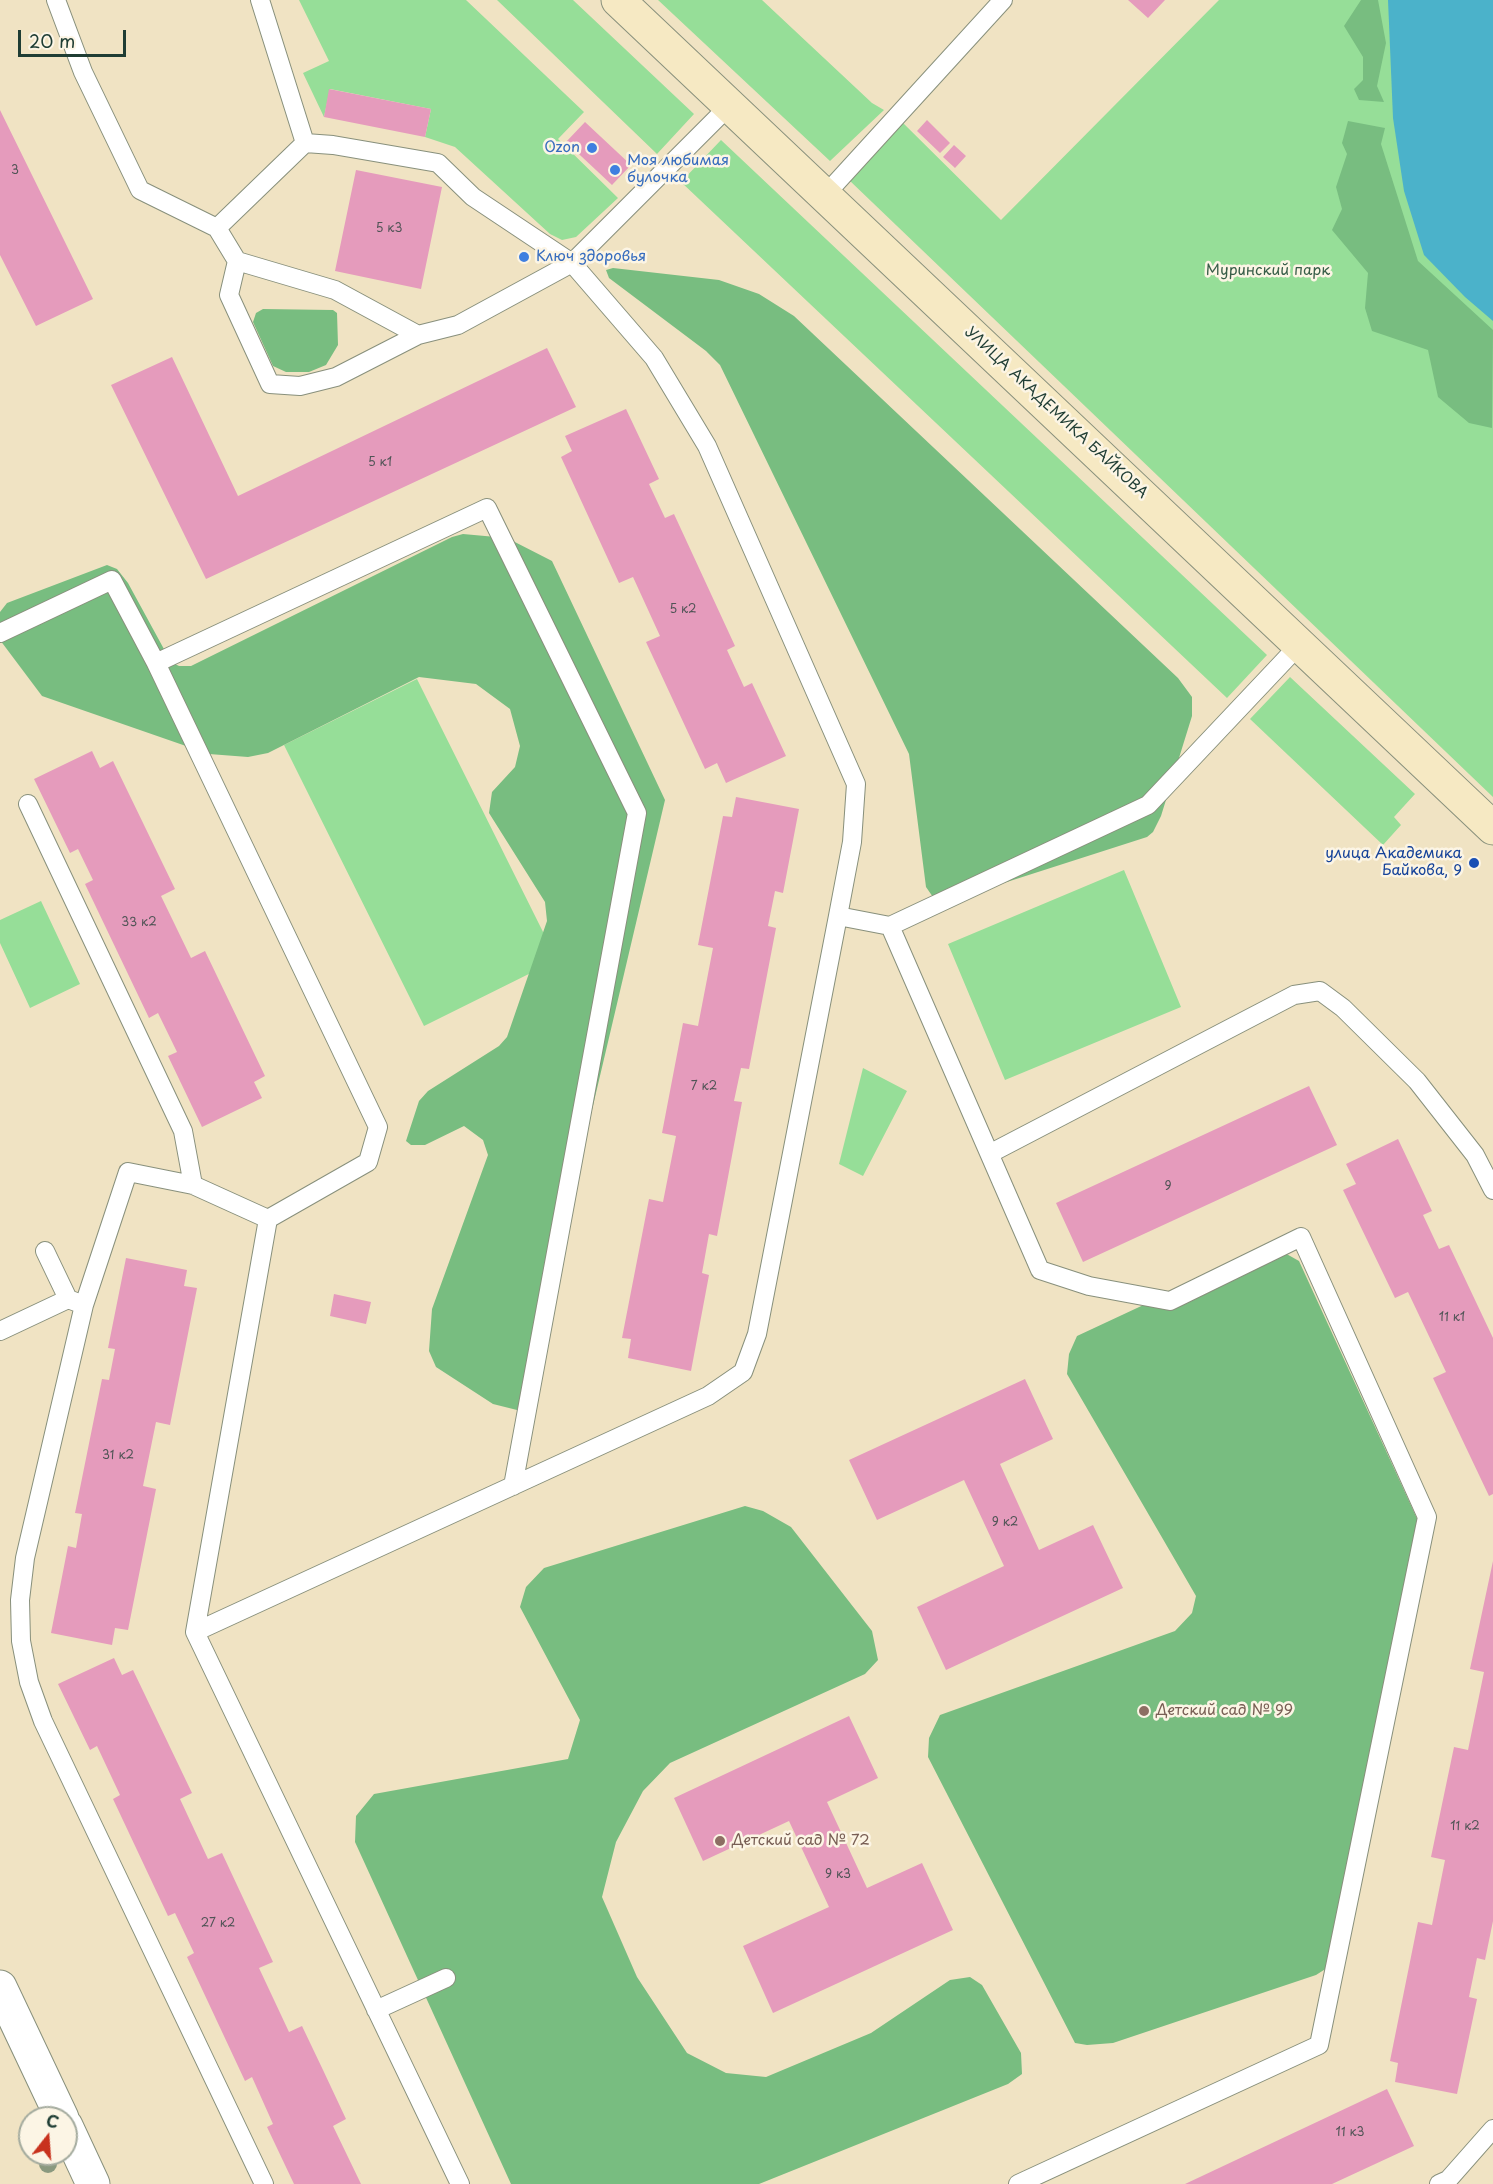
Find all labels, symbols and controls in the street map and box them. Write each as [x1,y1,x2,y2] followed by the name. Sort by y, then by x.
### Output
[21,18,129,56] scale bar
[29,27,75,54] text: 20 m
[544,139,580,157] place label: Ozon
[585,141,599,155] marker: Ozon
[627,152,729,187] place label: Моя любимая булочка
[608,163,622,177] marker: Моя любимая булочка
[11,164,19,178] house number: 3
[376,222,402,236] house number: 5 к3
[536,248,646,266] place label: Ключ здоровья
[517,250,531,264] marker: Ключ здоровья
[1206,262,1330,280] park label: Муринский парк
[961,323,1151,503] street label: УЛИЦА АКАДЕМИКА БАЙКОВА
[368,456,392,470] house number: 5 к1
[669,603,697,617] house number: 5 к2
[1325,845,1462,880] place label: улица Академика Байкова, 9
[1467,856,1481,870] marker: улица Академика Байкова, 9
[121,916,157,930] house number: 33 к2
[691,1080,717,1094] house number: 7 к2
[1164,1180,1172,1194] house number: 9
[1439,1311,1465,1325] house number: 11 к1
[102,1449,134,1463] house number: 31 к2
[992,1516,1018,1530] house number: 9 к2
[1156,1702,1293,1720] place label: Детский сад № 99
[1137,1704,1151,1718] marker: Детский сад № 99
[1450,1820,1480,1834] house number: 11 к2
[732,1832,870,1850] place label: Детский сад № 72
[713,1834,727,1848] marker: Детский сад № 72
[825,1868,851,1882] house number: 9 к3
[201,1917,235,1931] house number: 27 к2
[18,2106,78,2166] north arrow
[43,2107,62,2134] text: С
[1335,2126,1365,2140] house number: 11 к3

